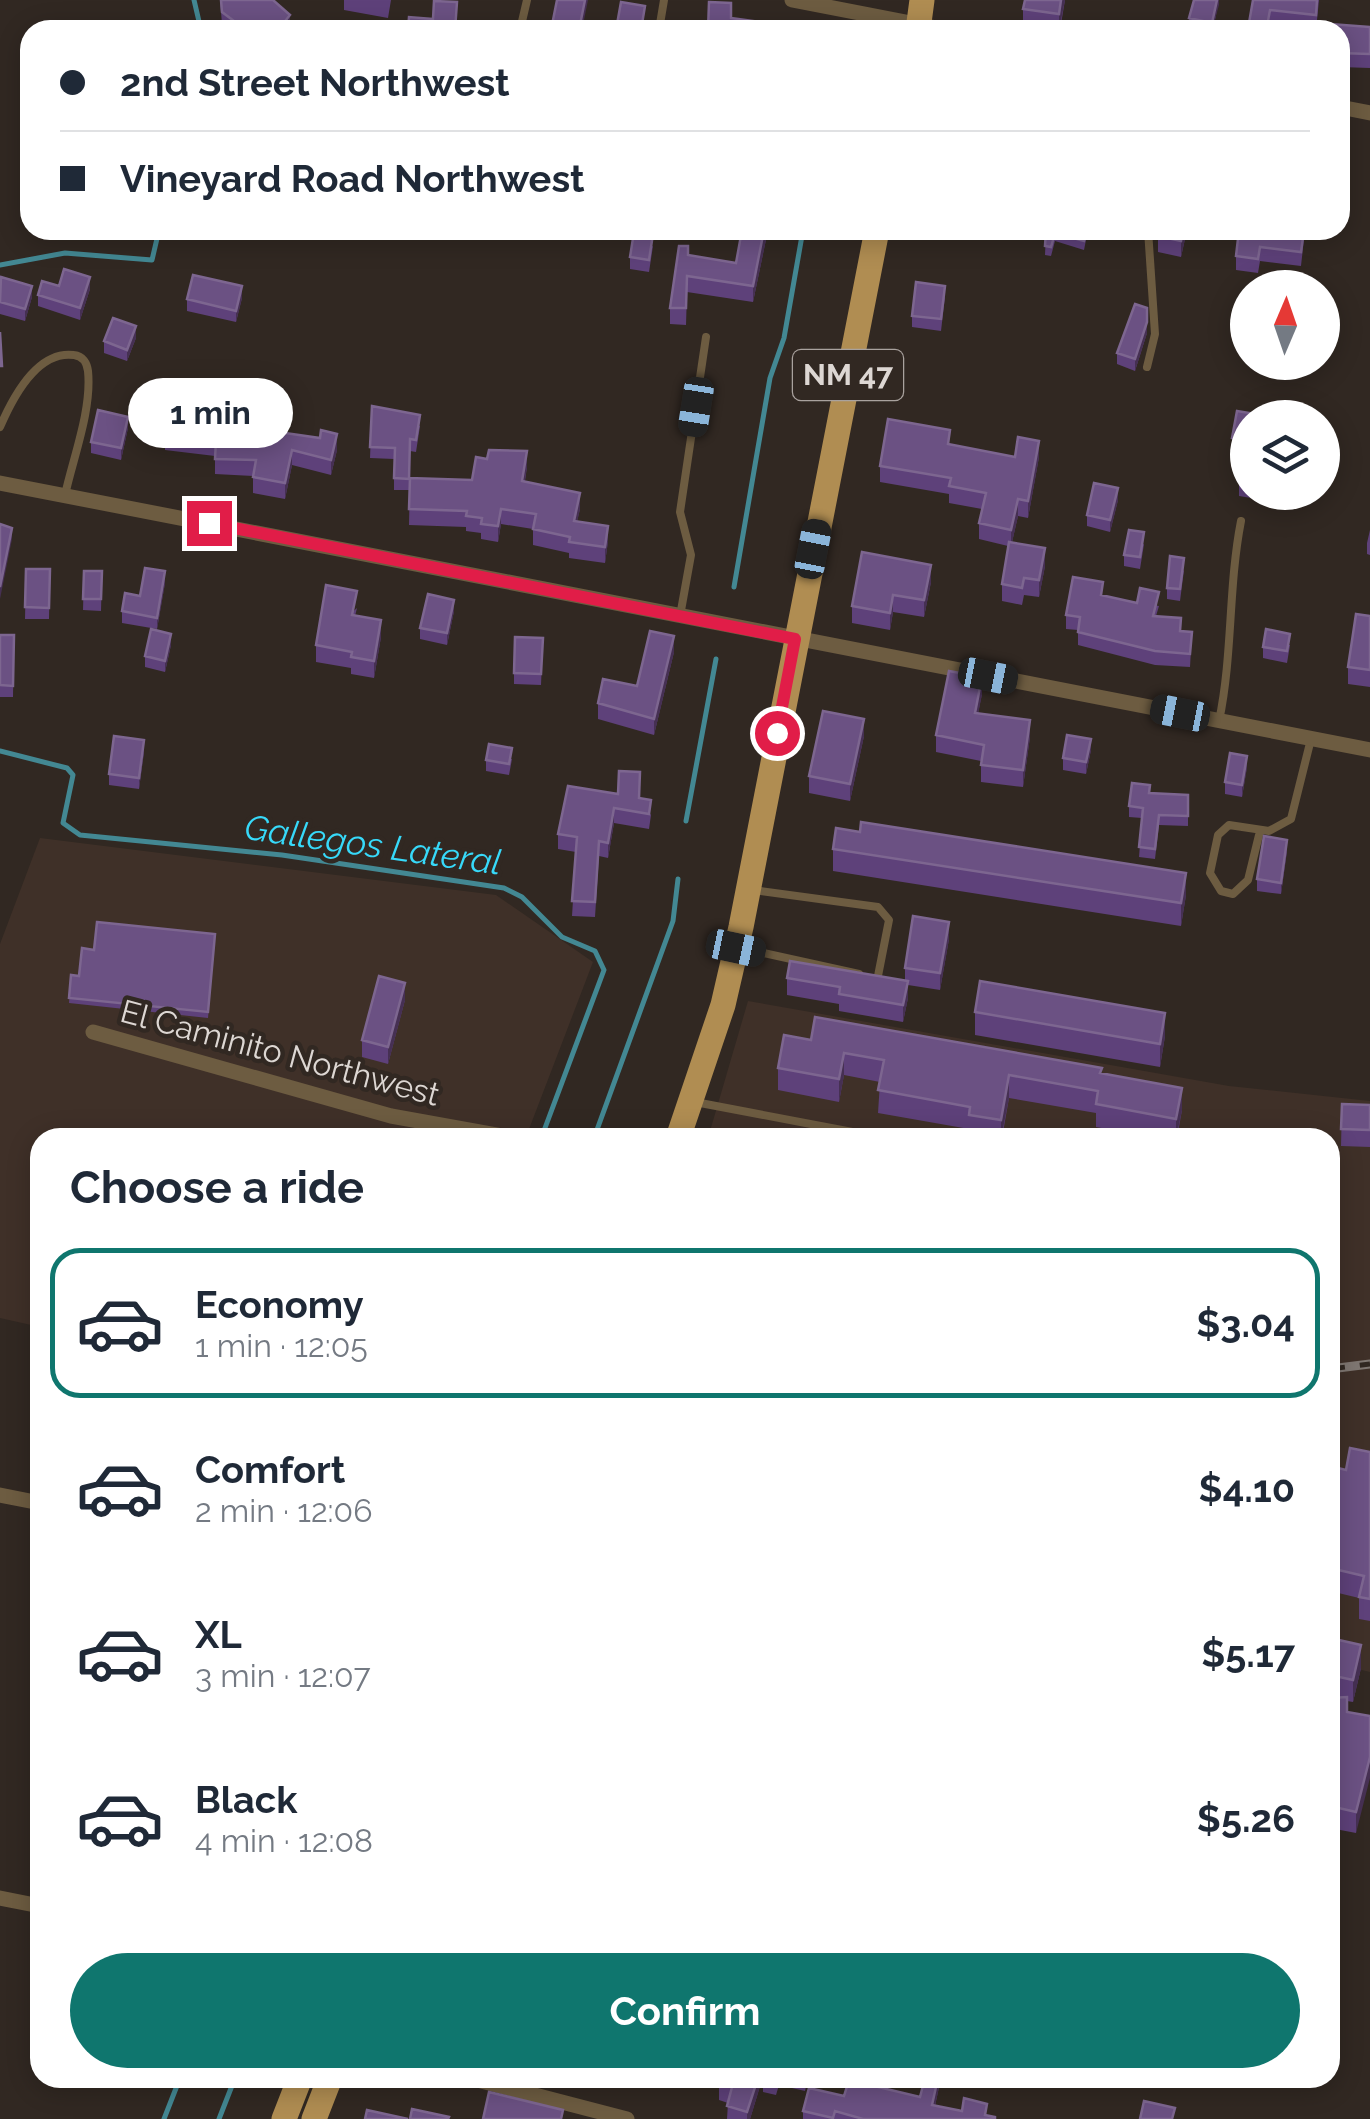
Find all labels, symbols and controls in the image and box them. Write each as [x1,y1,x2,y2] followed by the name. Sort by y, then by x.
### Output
[120,60,510,105] text: 2nd Street Northwest
[120,156,585,201] text: Vineyard Road Northwest
[1230,270,1340,380] north arrow
[1230,270,1340,510] map controls
[793,350,903,400] road number: NM 47
[676,375,716,439] car
[126,378,292,448] callout: 1 min
[170,394,251,431] text: 1 min
[1230,400,1340,510] button: layers
[187,501,232,546] route end
[793,517,833,581] car
[956,656,1020,696] car
[1148,693,1212,733] car
[755,711,800,756] route start
[242,806,504,883] water label: Gallegos Lateral
[704,927,768,969] car
[117,992,444,1113] street label: El Caminito Northwest
[70,1161,364,1214] text: Choose a ride
[75,1278,165,1368] icon: car
[195,1282,364,1327] text: Economy
[1196,1301,1295,1346] text: $3.04
[195,1327,368,1364] text: 1 min · 12:05
[75,1443,165,1533] icon: car
[195,1447,345,1492] text: Comfort
[1199,1466,1295,1511] text: $4.10
[195,1492,373,1529] text: 2 min · 12:06
[75,1608,165,1698] icon: car
[195,1612,242,1657] text: XL
[1201,1631,1295,1676] text: $5.17
[195,1657,371,1694] text: 3 min · 12:07
[75,1773,165,1863] icon: car
[195,1777,297,1822] text: Black
[1197,1796,1295,1841] text: $5.26
[195,1822,373,1859] text: 4 min · 12:08
[70,1953,1300,2068] button: Confirm

